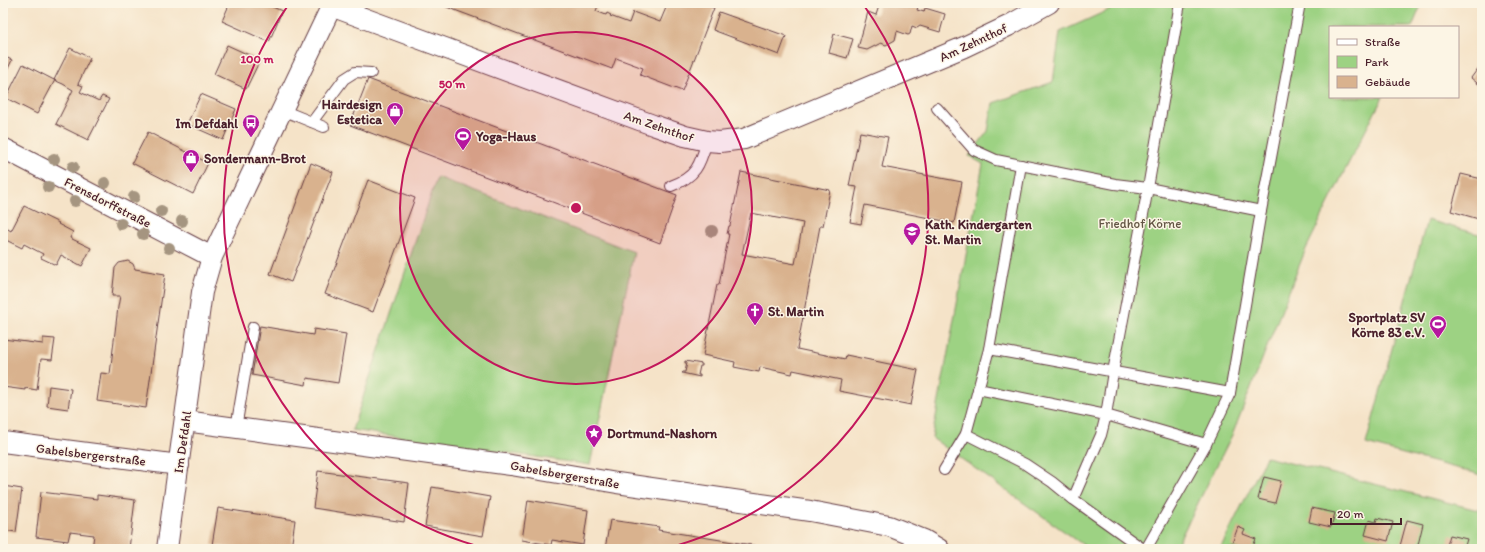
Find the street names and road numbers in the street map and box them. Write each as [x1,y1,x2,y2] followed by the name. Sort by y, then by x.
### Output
[937,20,1009,65] street label: Am Zehnthof
[622,108,696,145] street label: Am Zehnthof
[62,174,154,231] street label: Frensdorffstraße
[171,410,194,474] street label: Im Defdahl
[35,440,147,469] street label: Gabelsbergerstraße
[509,458,621,491] street label: Gabelsbergerstraße

